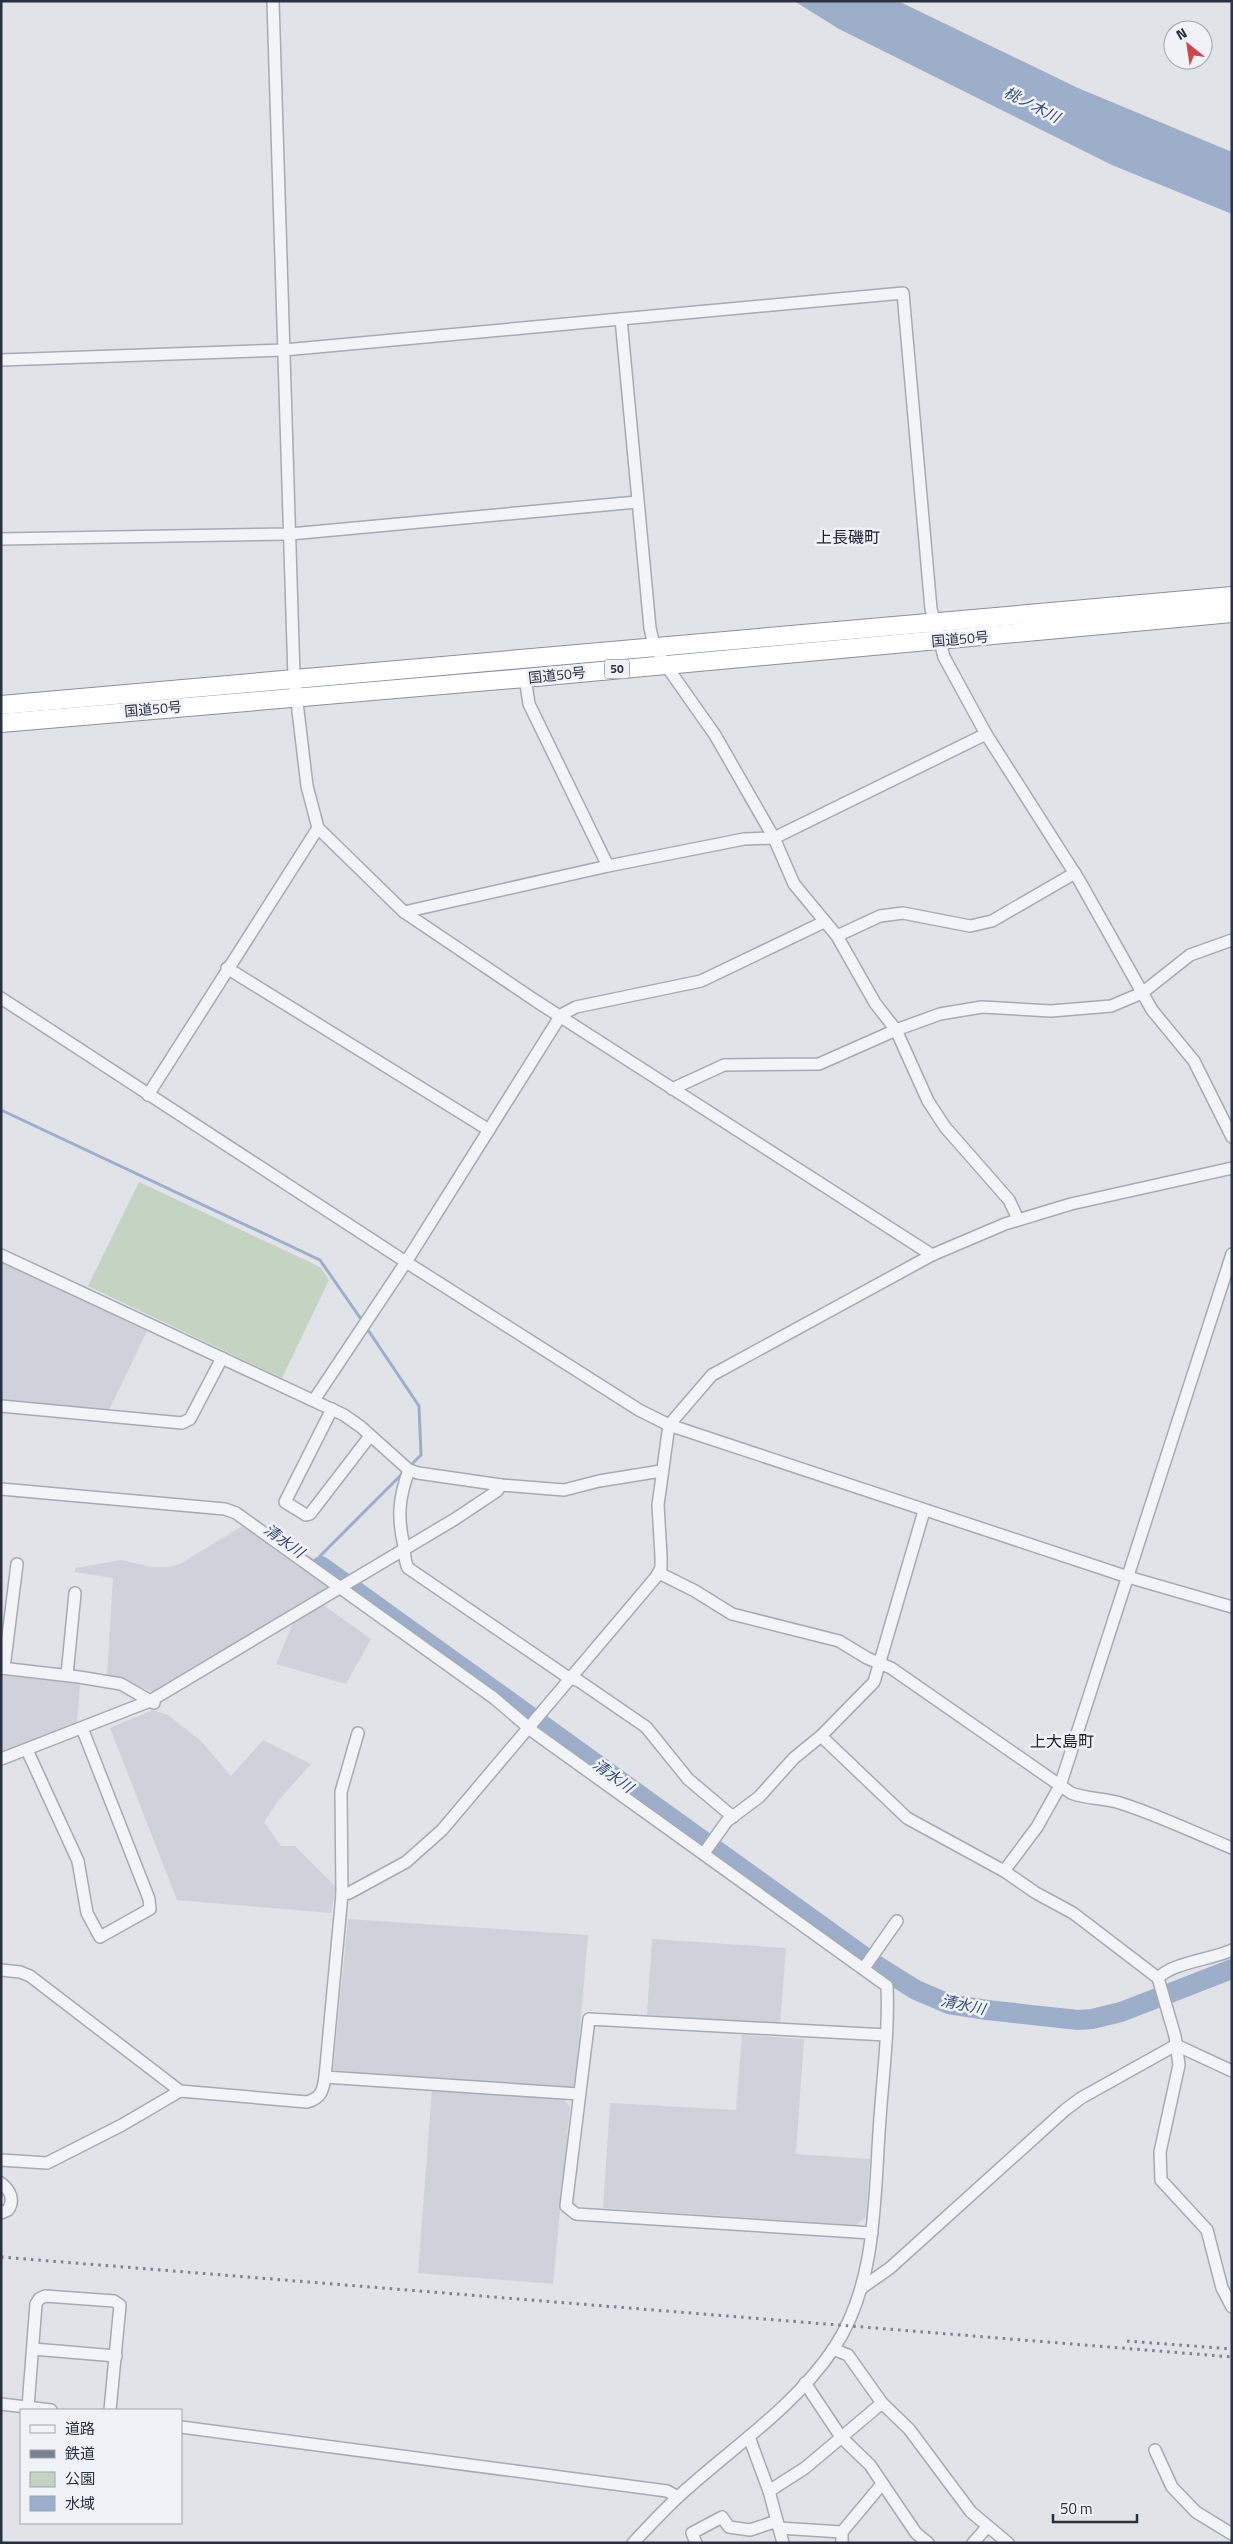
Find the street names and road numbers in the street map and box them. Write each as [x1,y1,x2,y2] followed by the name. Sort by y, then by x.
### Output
[930,626,990,651] street label: 国道50号
[604,660,630,679] road number: 50
[527,661,587,688] street label: 国道50号
[123,696,183,721] street label: 国道50号

